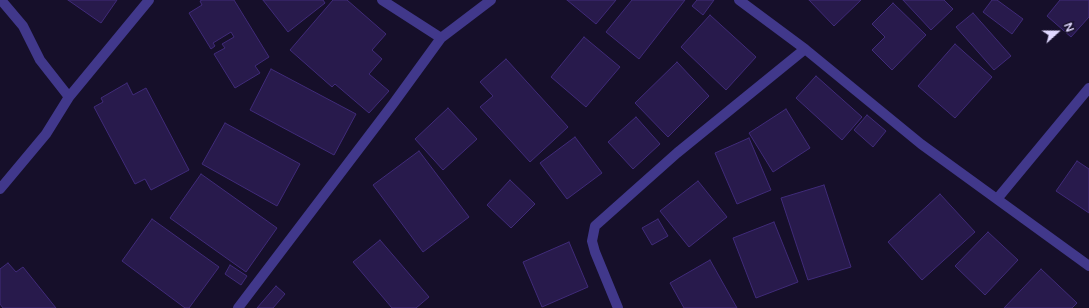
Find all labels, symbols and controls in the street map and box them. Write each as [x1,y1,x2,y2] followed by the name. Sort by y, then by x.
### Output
[1037,12,1077,52] north arrow
[1061,21,1076,34] text: N

